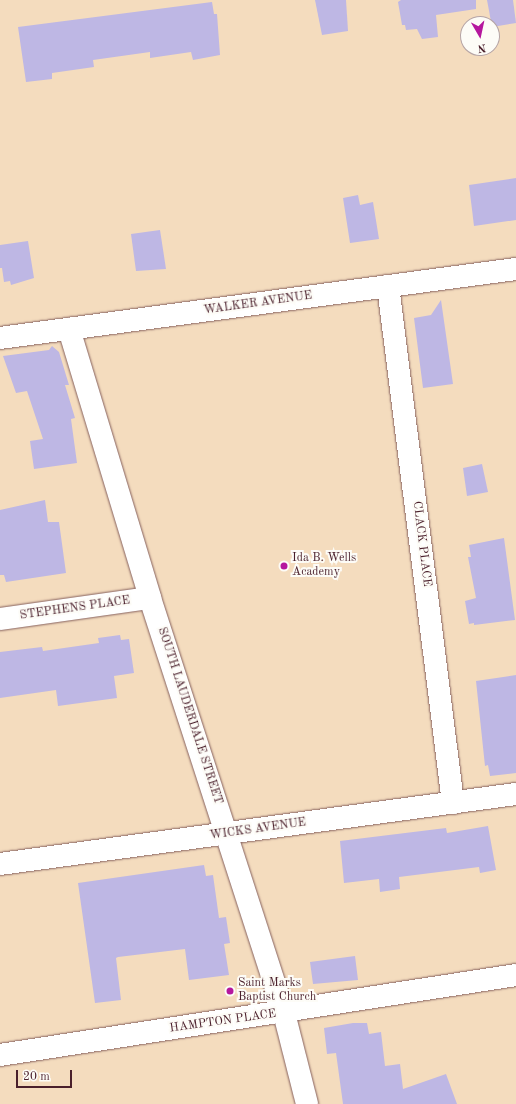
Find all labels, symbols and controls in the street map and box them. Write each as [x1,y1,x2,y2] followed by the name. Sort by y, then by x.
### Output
[460,16,500,56] north arrow
[477,41,487,53] text: N
[203,289,313,319] street label: WALKER AVENUE
[409,500,433,588] street label: CLACK PLACE
[292,552,356,580] place label: Ida B. Wells Academy
[279,561,289,571] marker: Ida B. Wells Academy
[19,594,131,624] street label: STEPHENS PLACE
[154,626,224,806] street label: SOUTH LAUDERDALE STREET
[209,816,307,844] street label: WICKS AVENUE
[238,977,316,1005] place label: Saint Marks Baptist Church
[225,986,235,996] marker: Saint Marks Baptist Church
[169,1007,277,1037] street label: HAMPTON PLACE
[18,1062,74,1088] scale bar
[23,1071,50,1083] text: 20 m

